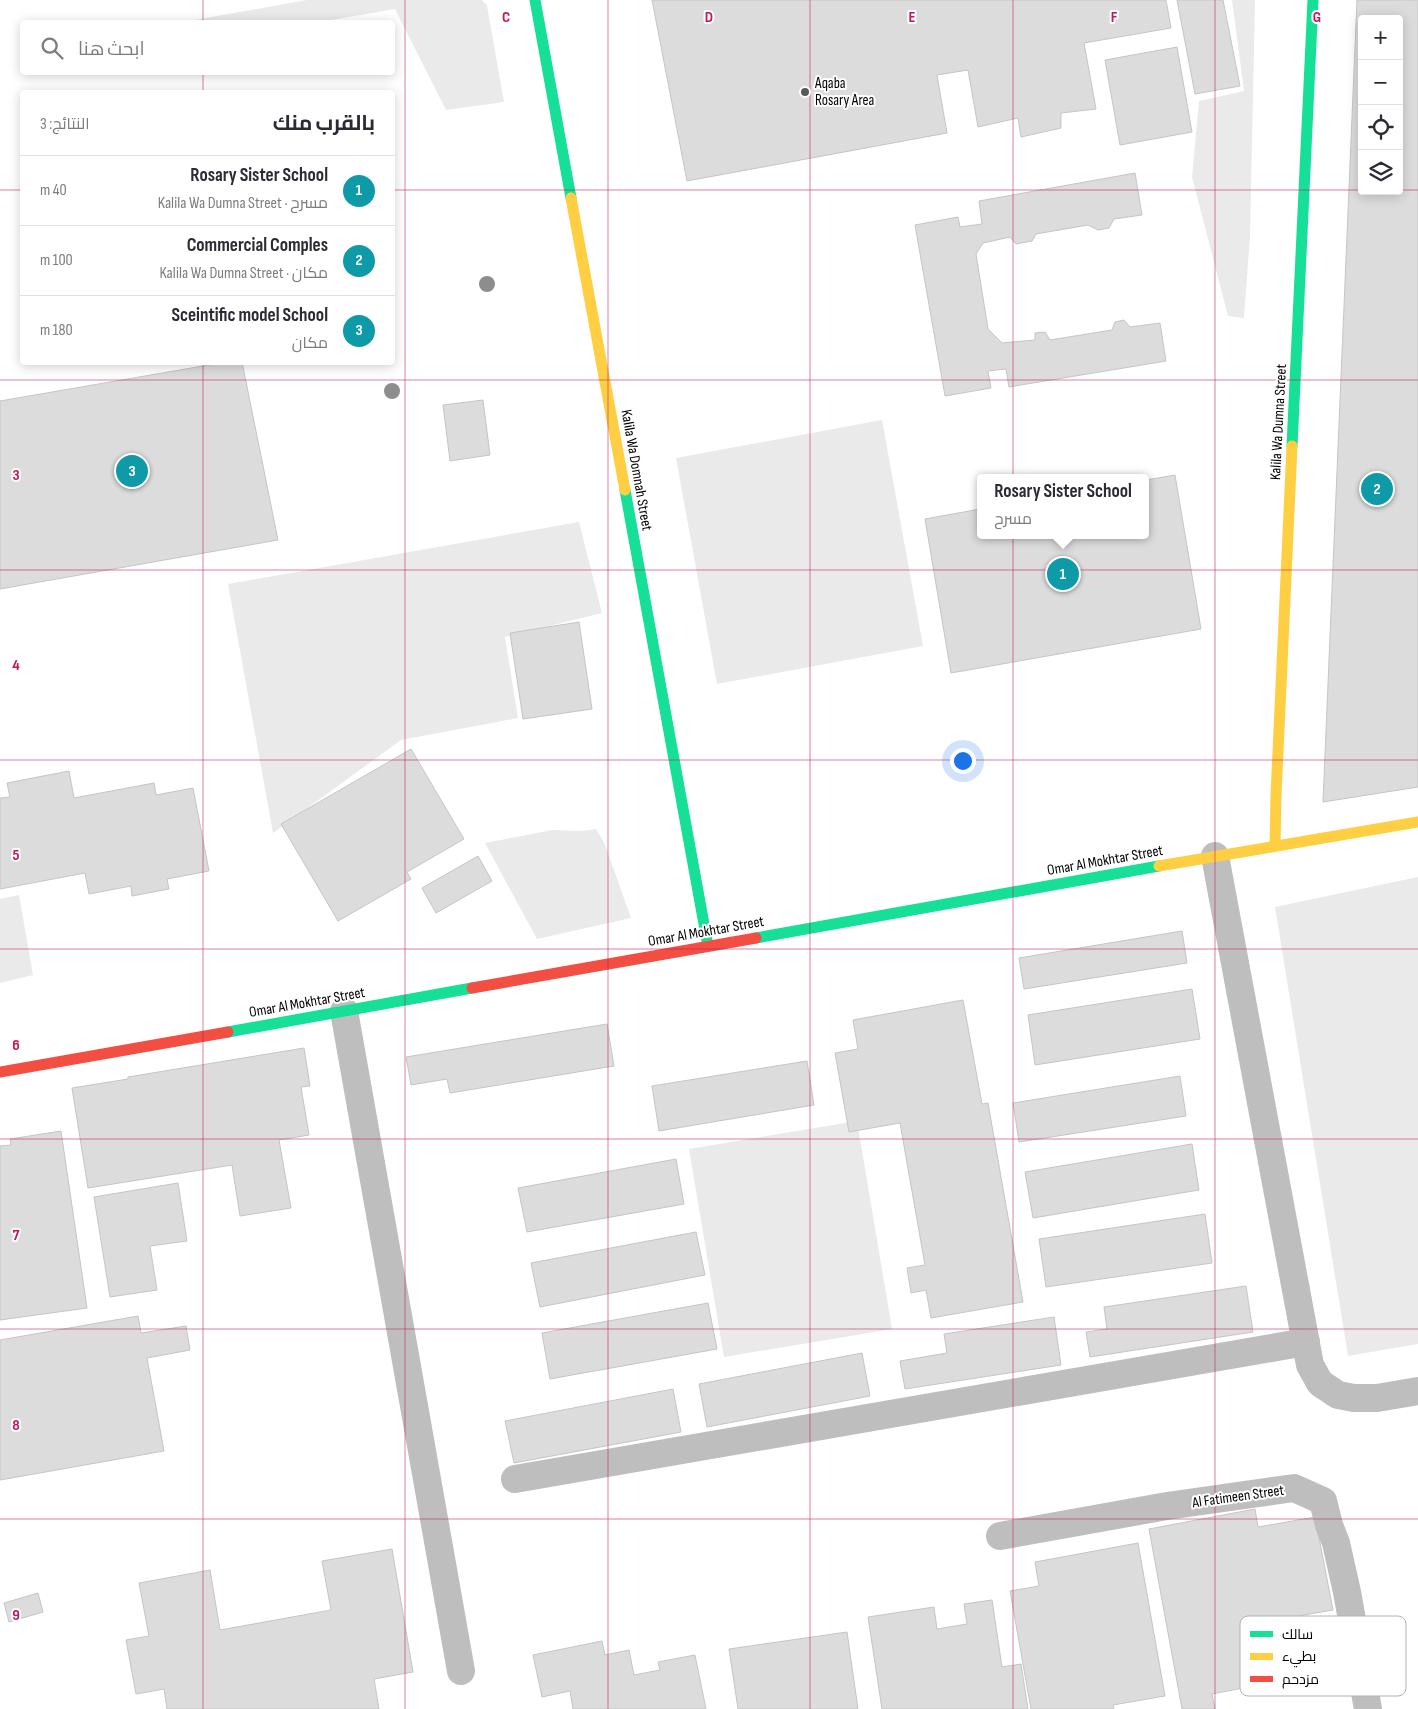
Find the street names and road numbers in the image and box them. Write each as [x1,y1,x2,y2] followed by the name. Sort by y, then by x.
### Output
[1266,363,1291,481] street label: Kalila Wa Dumna Street
[616,408,657,533] street label: Kalila Wa Domnah Street
[1046,841,1165,880] street label: Omar Al Mokhtar Street
[647,912,766,951] street label: Omar Al Mokhtar Street
[248,983,367,1022] street label: Omar Al Mokhtar Street
[1190,1481,1286,1512] street label: Al Fatimeen Street

